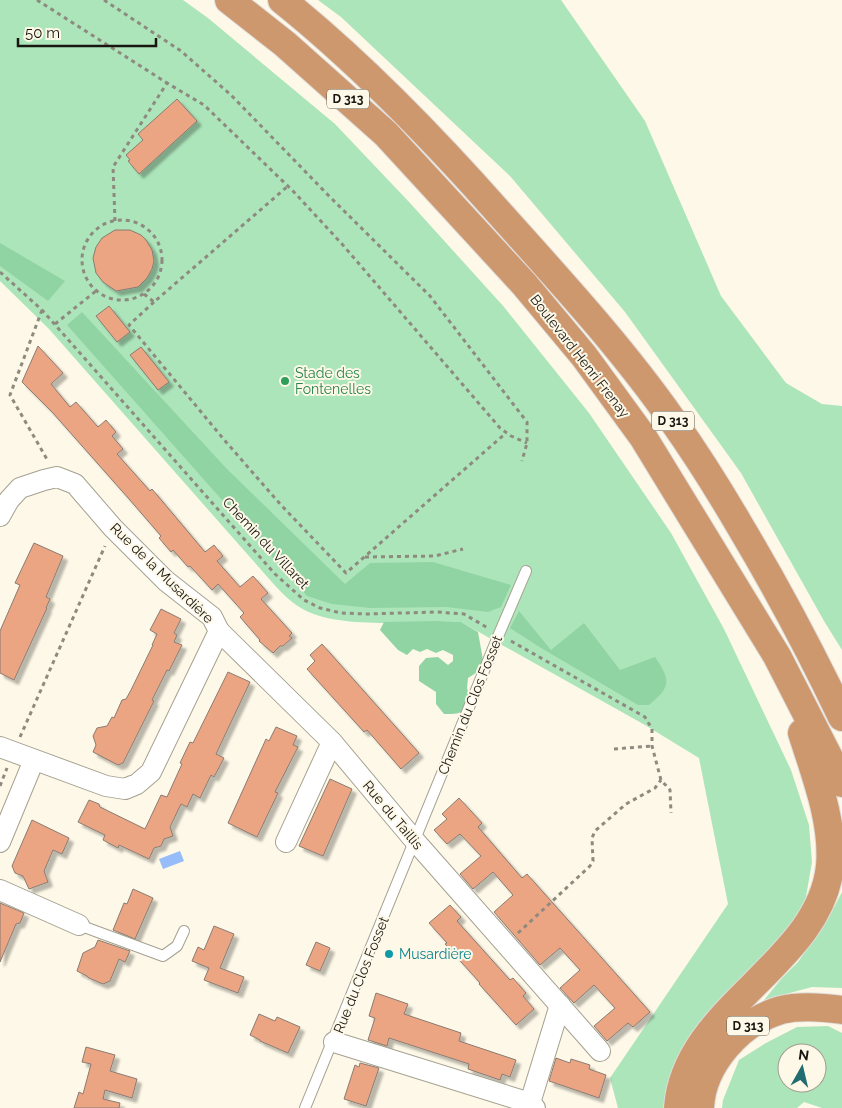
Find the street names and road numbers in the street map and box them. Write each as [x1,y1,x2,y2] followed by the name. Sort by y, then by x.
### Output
[327,90,369,108] road number: D 313
[527,291,633,421] street label: Boulevard Henri Frenay
[652,412,694,431] road number: D 313
[220,494,313,592] street label: Chemin du Villaret
[107,520,217,626] street label: Rue de la Musardière
[435,633,505,777] street label: Chemin du Clos Fosset
[360,777,426,853] street label: Rue du Taillis
[330,914,392,1036] street label: Rue du Clos Fosset
[727,1016,769,1036] road number: D 313

